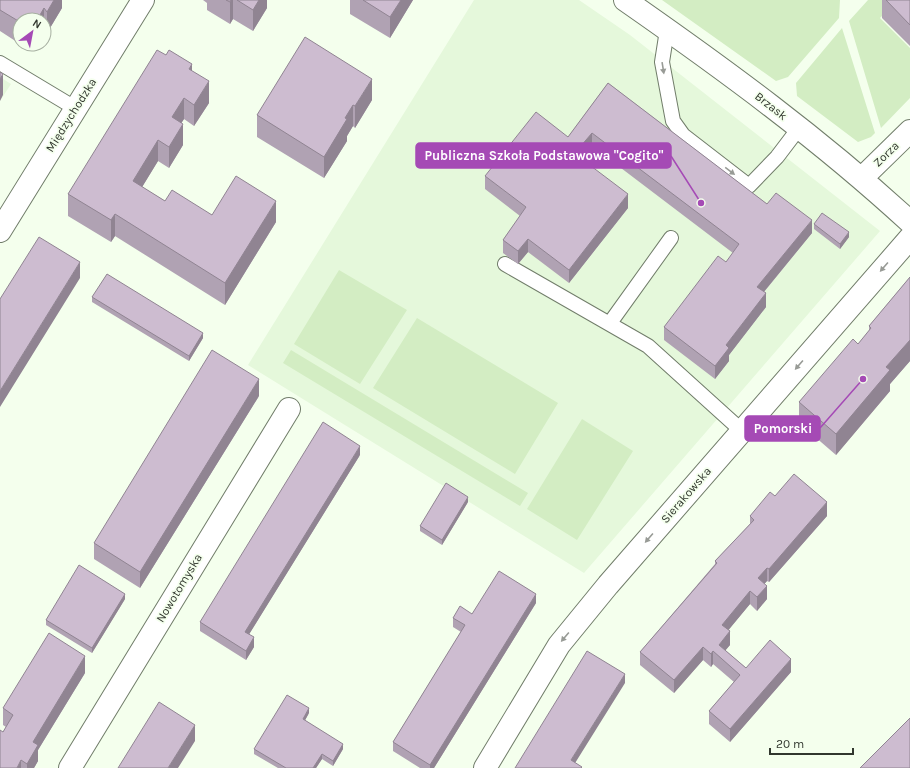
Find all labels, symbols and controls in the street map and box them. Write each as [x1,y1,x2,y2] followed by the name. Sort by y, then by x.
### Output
[12,12,52,52] north arrow
[30,16,44,32] text: N
[660,62,666,74] one-way arrow
[43,75,99,155] street label: Międzychodzka
[752,89,790,123] street label: Brzask
[870,138,902,170] street label: Zorza
[416,143,671,168] callout: Publiczna Szkoła Podstawowa "Cogito"
[424,148,664,163] text: Publiczna Szkoła Podstawowa "Cogito"
[724,167,735,175] one-way arrow
[879,262,888,272] one-way arrow
[794,360,803,371] one-way arrow
[745,416,820,441] callout: Pomorski
[754,421,812,436] text: Pomorski
[658,464,714,526] street label: Sierakowska
[645,532,654,543] one-way arrow
[153,551,205,625] street label: Nowotomyska
[561,631,570,642] one-way arrow
[770,730,853,756] scale bar
[776,737,804,751] text: 20 m

